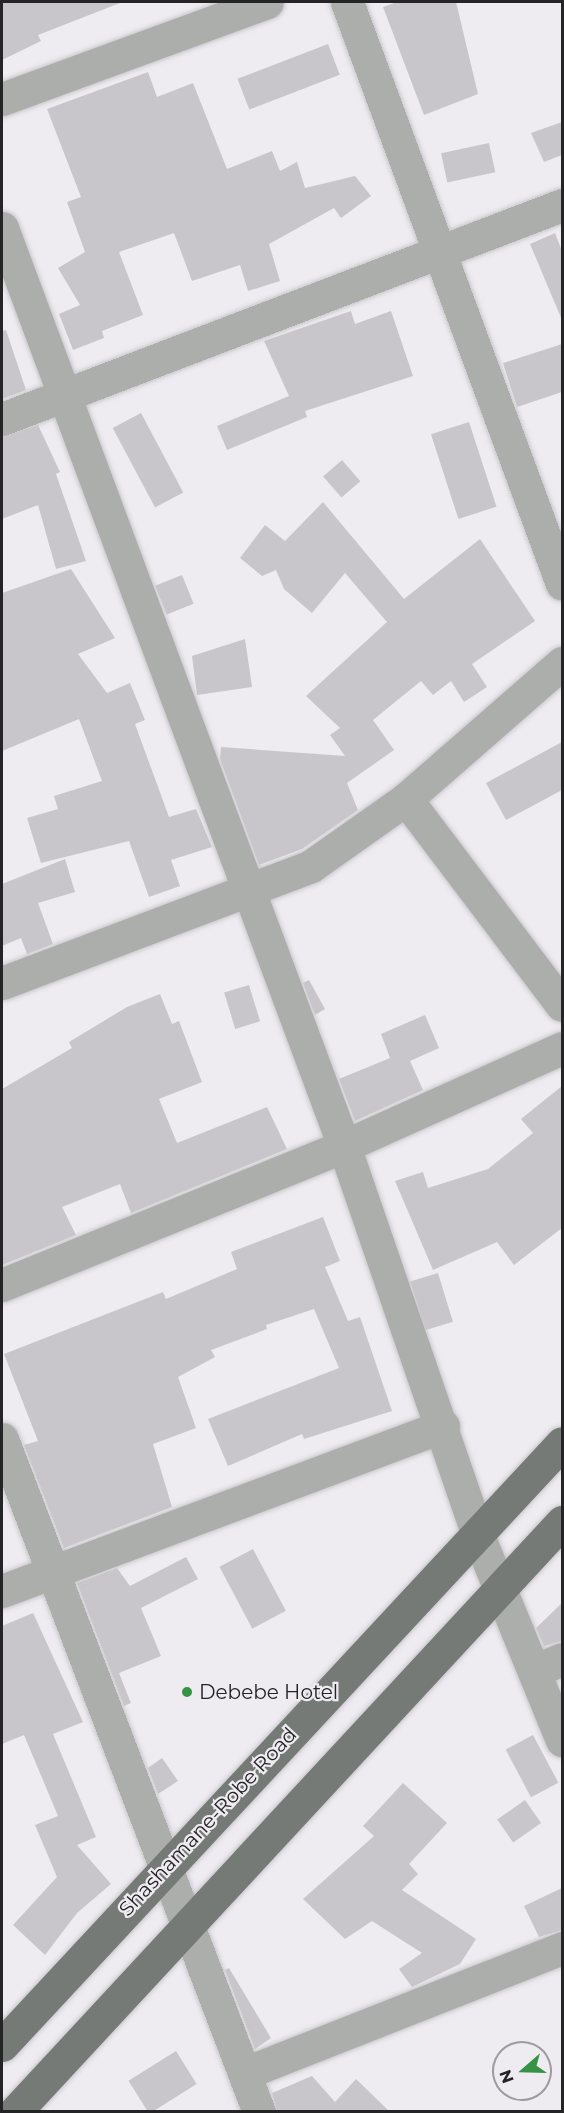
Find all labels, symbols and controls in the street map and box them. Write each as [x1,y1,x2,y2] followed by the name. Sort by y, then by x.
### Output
[199,1680,338,1704] place label: Debebe Hotel
[180,1685,194,1699] marker: Debebe Hotel
[114,1723,302,1921] street label: Shashamane-Robe Road
[492,2041,552,2101] north arrow
[495,2067,518,2086] text: N

